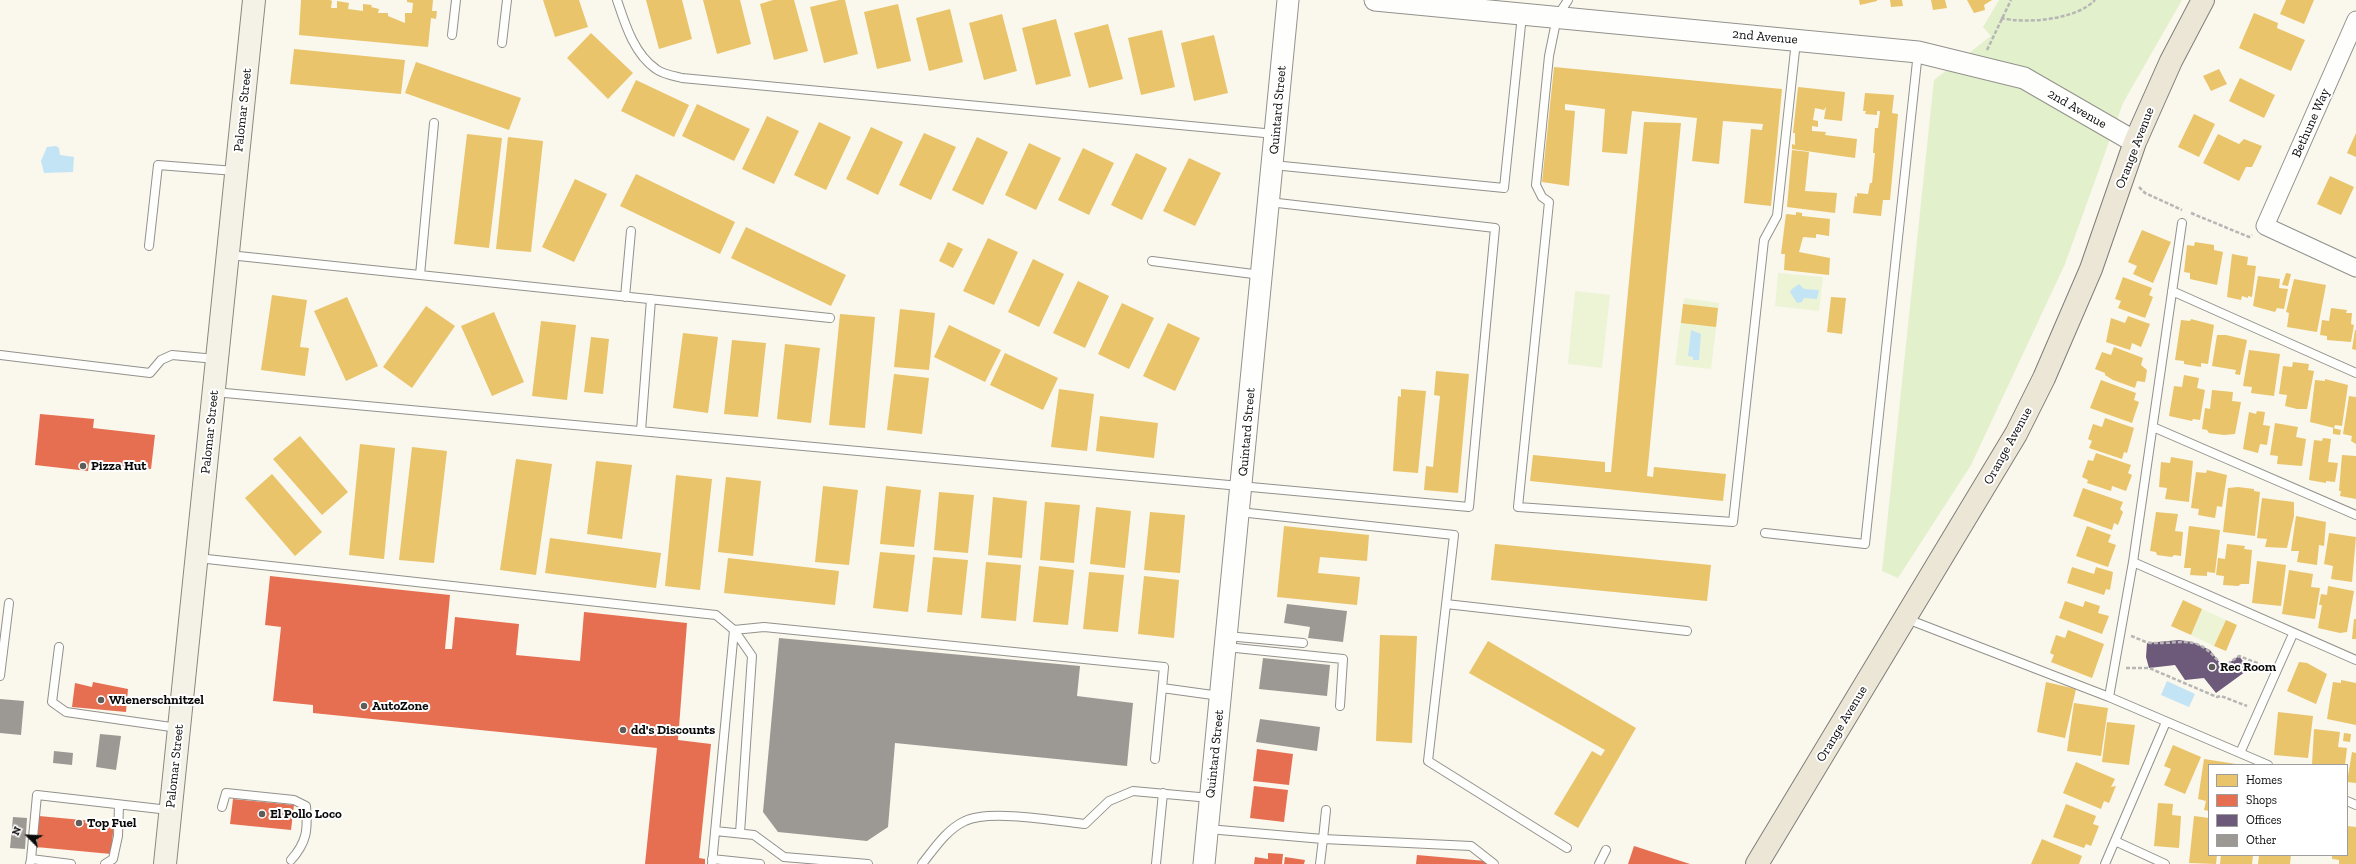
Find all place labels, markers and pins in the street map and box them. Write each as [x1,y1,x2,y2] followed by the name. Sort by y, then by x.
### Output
[91,458,146,474] place label: Pizza Hut
[78,461,88,471] marker: Pizza Hut
[2220,659,2276,675] place label: Rec Room
[2207,662,2217,672] marker: Rec Room
[109,692,204,708] place label: Wienerschnitzel
[96,695,106,705] marker: Wienerschnitzel
[372,698,428,714] place label: AutoZone
[359,701,369,711] marker: AutoZone
[631,722,715,738] place label: dd's Discounts
[618,725,628,735] marker: dd's Discounts
[270,806,342,822] place label: El Pollo Loco
[257,809,267,819] marker: El Pollo Loco
[87,815,137,831] place label: Top Fuel
[74,818,84,828] marker: Top Fuel

